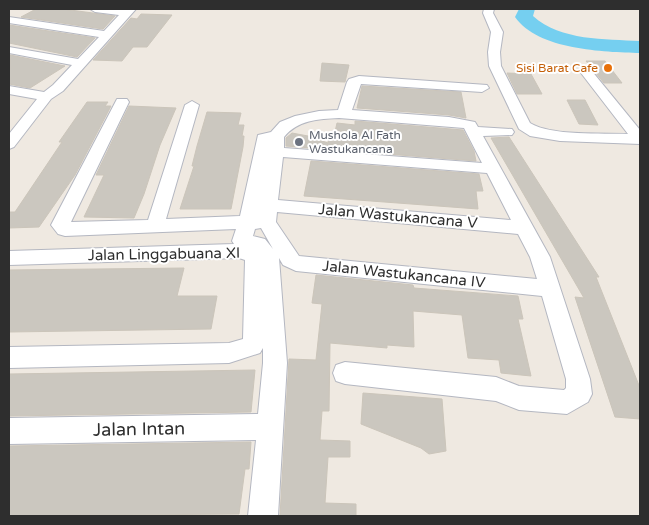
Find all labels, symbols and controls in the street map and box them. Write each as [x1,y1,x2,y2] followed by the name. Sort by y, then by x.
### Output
[516,61,598,75] place label: Sisi Barat Cafe
[602,62,614,74] marker: Sisi Barat Cafe
[309,128,401,156] place label: Mushola Al Fath Wastukancana
[293,136,305,148] marker: Mushola Al Fath Wastukancana
[318,200,479,232] street label: Jalan Wastukancana V
[88,244,240,264] street label: Jalan Linggabuana XI
[322,256,487,292] street label: Jalan Wastukancana IV
[93,417,185,441] street label: Jalan Intan

